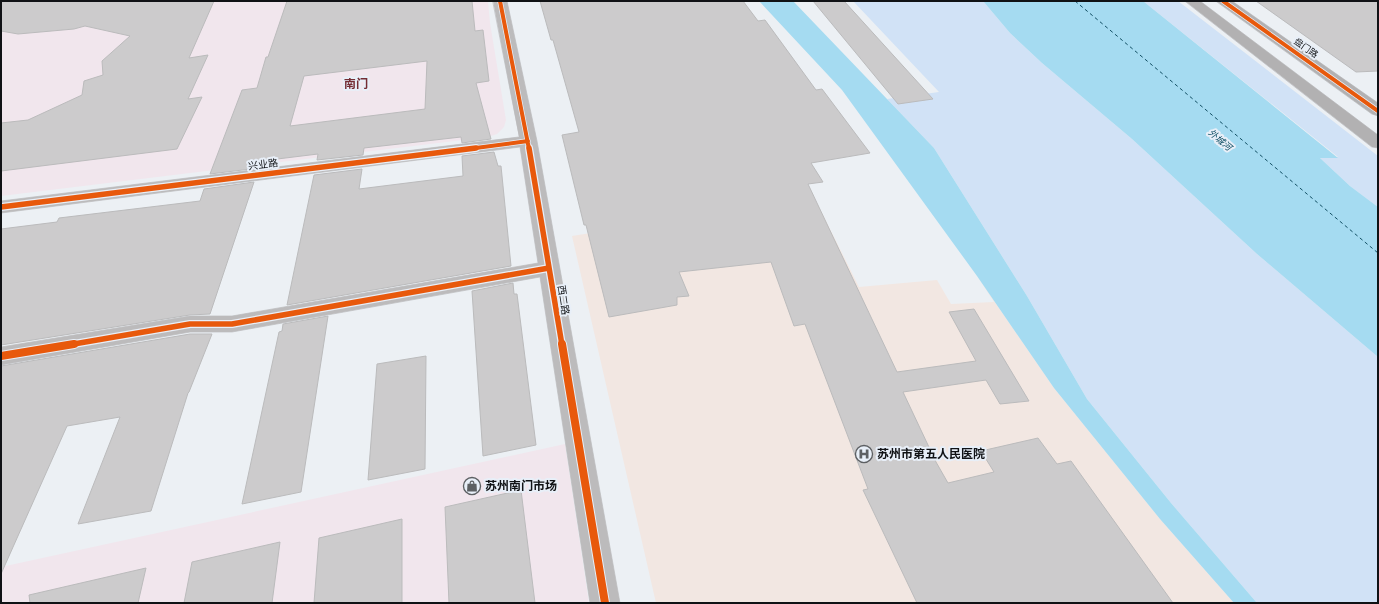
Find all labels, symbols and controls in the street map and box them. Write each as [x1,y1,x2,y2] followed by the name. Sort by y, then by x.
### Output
[1292,35,1321,60] street label: 盘门路
[344,76,368,91] district label: 南门
[1206,127,1236,154] water label: 外城河
[247,156,279,172] street label: 兴业路
[556,284,572,316] street label: 西二路
[854,444,874,464] hospital icon: 苏州市第五人民医院
[877,446,985,461] place label: 苏州市第五人民医院
[462,476,482,496] shop icon: 苏州南门市场
[485,478,557,493] place label: 苏州南门市场

